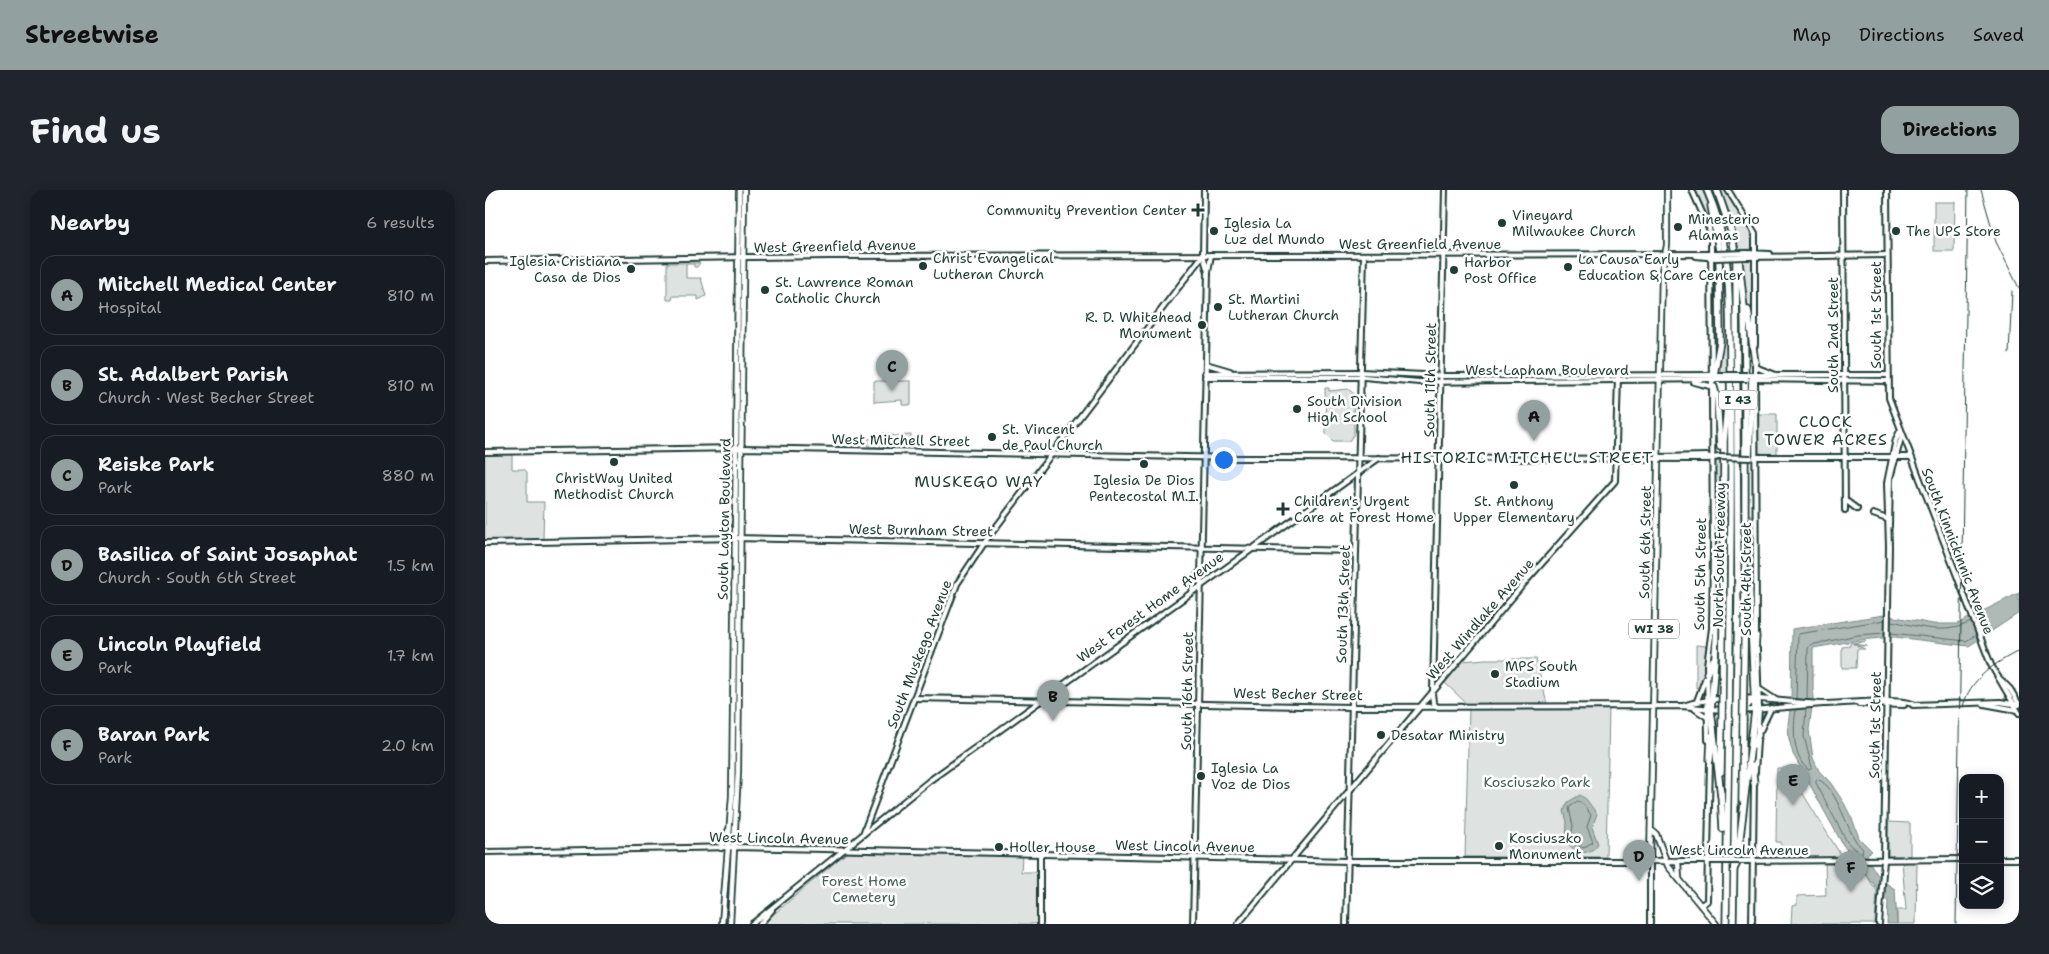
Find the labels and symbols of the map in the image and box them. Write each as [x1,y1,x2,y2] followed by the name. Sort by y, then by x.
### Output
[987,201,1187,219] place label: Community Prevention Center
[1191,203,1205,217] marker: Community Prevention Center
[1512,206,1636,240] place label: Vineyard Milwaukee Church
[1688,210,1760,244] place label: Minesterio Alamas
[1224,214,1325,248] place label: Iglesia La Luz del Mundo
[1496,217,1508,229] marker: Vineyard Milwaukee Church
[1672,221,1684,233] marker: Minesterio Alamas
[1906,222,2001,240] place label: The UPS Store
[1208,225,1220,237] marker: Iglesia La Luz del Mundo
[1890,225,1902,237] marker: The UPS Store
[1339,235,1501,253] street label: West Greenfield Avenue
[753,236,917,256] street label: West Greenfield Avenue
[933,249,1054,283] place label: Christ Evangelical Lutheran Church
[1578,250,1743,284] place label: La Causa Early Education & Care Center
[510,252,621,286] place label: Iglesia Cristiana Casa de Dios
[1464,253,1537,287] place label: Harbor Post Office
[917,260,929,272] marker: Christ Evangelical Lutheran Church
[1562,261,1574,273] marker: La Causa Early Education & Care Center
[1867,261,1885,369] street label: South 1st Street
[625,263,637,275] marker: Iglesia Cristiana Casa de Dios
[1448,264,1460,276] marker: Harbor Post Office
[775,273,914,307] place label: St. Lawrence Roman Catholic Church
[1824,277,1842,393] street label: South 2nd Street
[759,284,771,296] marker: St. Lawrence Roman Catholic Church
[1228,290,1339,324] place label: St. Martini Lutheran Church
[1212,301,1224,313] marker: St. Martini Lutheran Church
[1085,308,1192,342] place label: R. D. Whitehead Monument
[1196,319,1208,331] marker: R. D. Whitehead Monument
[1420,322,1440,438] street label: South 11th Street
[876,350,908,391] pin: C
[1465,361,1629,379] street label: West Lapham Boulevard
[1719,390,1757,410] road number: I 43
[1307,392,1403,426] place label: South Division High School
[1518,400,1550,441] pin: A
[1291,403,1303,415] marker: South Division High School
[1764,411,1888,450] district label: CLOCK TOWER ACRES
[1002,420,1103,454] place label: St. Vincent de Paul Church
[832,430,970,450] street label: West Mitchell Street
[986,431,998,443] marker: St. Vincent de Paul Church
[714,438,734,600] street label: South Layton Boulevard
[1211,447,1237,473] your location
[1401,447,1653,468] district label: HISTORIC MITCHELL STREET
[608,456,620,468] marker: ChristWay United Methodist Church
[1138,458,1150,470] marker: Iglesia De Dios Pentecostal M.I.
[1918,465,1998,637] street label: South Kinnickinnic Avenue
[554,469,674,503] place label: ChristWay United Methodist Church
[914,471,1044,492] district label: MUSKEGO WAY
[1089,471,1199,505] place label: Iglesia De Dios Pentecostal M.I.
[1508,479,1520,491] marker: St. Anthony Upper Elementary
[1709,482,1729,628] street label: North-South Freeway
[1635,485,1655,599] street label: South 6th Street
[1294,492,1434,526] place label: Children's Urgent Care at Forest Home
[1453,492,1575,526] place label: St. Anthony Upper Elementary
[1276,502,1290,516] marker: Children's Urgent Care at Forest Home
[1690,518,1710,630] street label: South 5th Street
[849,520,993,540] street label: West Burnham Street
[1737,522,1755,636] street label: South 4th Street
[1332,544,1354,664] street label: South 13th Street
[1073,547,1227,666] street label: West Forest Home Avenue
[1422,554,1538,683] street label: West Windlake Avenue
[882,577,956,731] street label: South Muskego Avenue
[1629,619,1679,638] road number: WI 38
[1177,631,1197,751] street label: South 16th Street
[1505,657,1578,691] place label: MPS South Stadium
[1489,668,1501,680] marker: MPS South Stadium
[1865,671,1885,779] street label: South 1st Street
[1037,680,1069,721] pin: B
[1233,684,1363,704] street label: West Becher Street
[1391,726,1505,744] place label: Desatar Ministry
[1375,729,1387,741] marker: Desatar Ministry
[1211,759,1291,793] place label: Iglesia La Voz de Dios
[1777,764,1809,805] pin: E
[1195,770,1207,782] marker: Iglesia La Voz de Dios
[1483,773,1591,791] park label: Kosciuszko Park
[709,828,849,848] street label: West Lincoln Avenue
[1509,829,1582,863] place label: Kosciuszko Monument
[1115,836,1255,856] street label: West Lincoln Avenue
[1009,838,1096,856] place label: Holler House
[1493,840,1505,852] marker: Kosciuszko Monument
[1623,840,1655,881] pin: D
[993,841,1005,853] marker: Holler House
[1669,841,1809,859] street label: West Lincoln Avenue
[1835,851,1867,892] pin: F
[821,872,907,906] park label: Forest Home Cemetery

